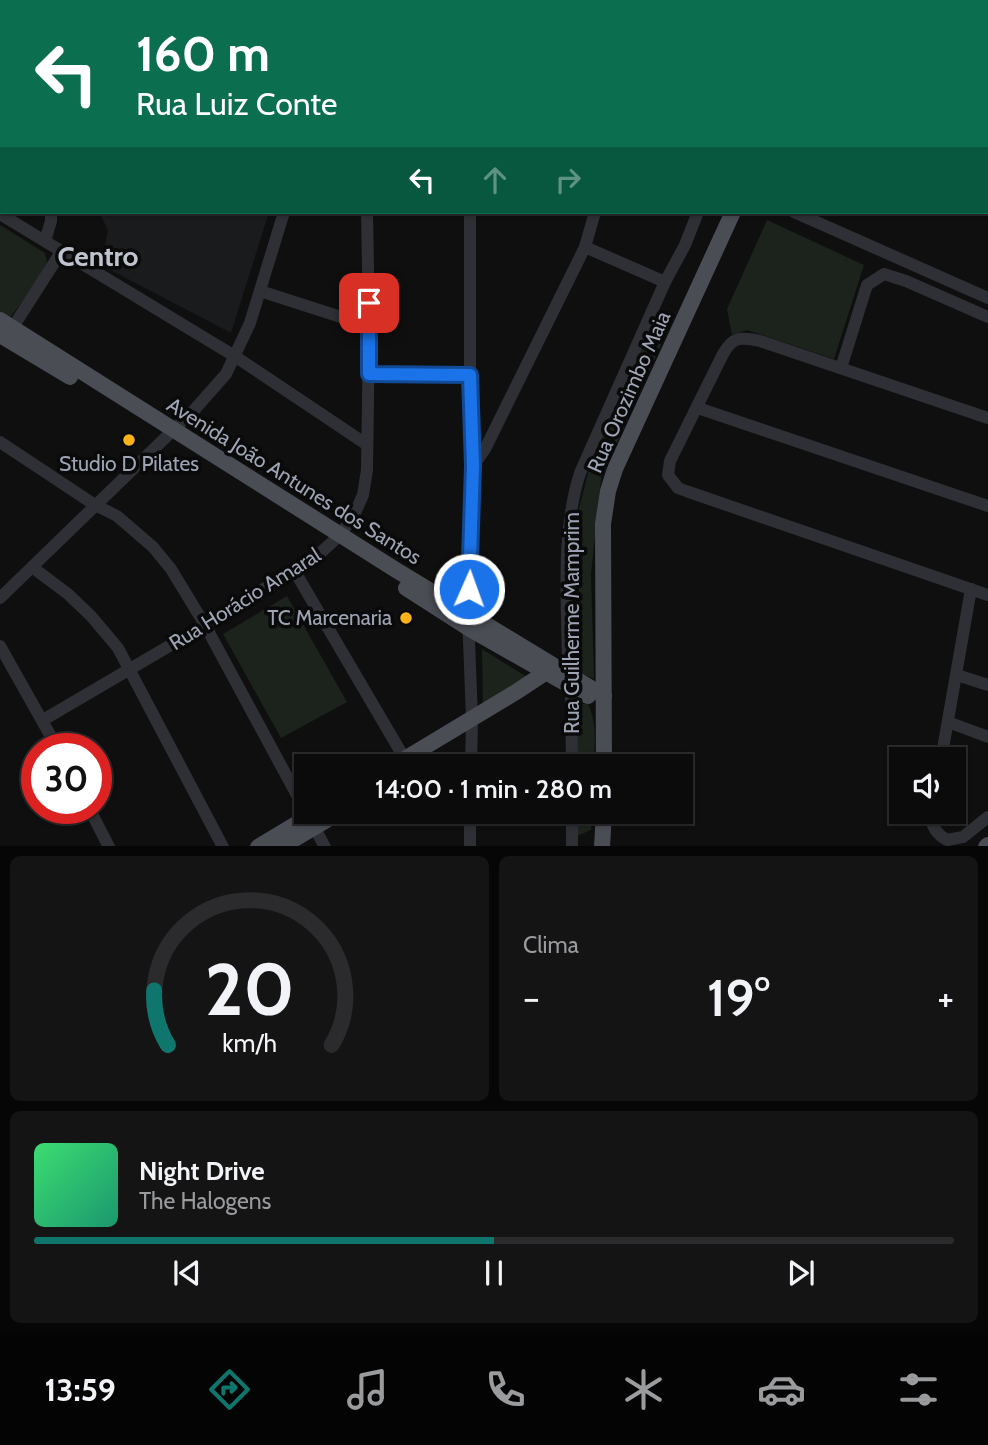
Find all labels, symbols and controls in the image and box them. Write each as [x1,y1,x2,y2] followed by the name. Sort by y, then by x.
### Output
[136,24,270,83] text: 160 m
[21,28,112,119] icon: left
[136,84,337,123] text: Rua Luiz Conte
[403,161,441,199] icon: left
[476,161,514,199] icon: ahead
[549,161,587,199] icon: right
[57,239,139,273] district label: Centro
[339,273,399,333] pin
[350,284,388,322] icon: arrive
[582,307,675,476] street label: Rua Orozimbo Maia
[163,392,426,569] street label: Avenida João Antunes dos Santos
[121,432,137,448] marker: Studio D Pilates
[59,451,199,476] place label: Studio D Pilates
[559,512,584,734] street label: Rua Guilherme Mamprim
[164,542,325,655] street label: Rua Horácio Amaral
[432,552,506,626] position arrow
[267,605,392,630] place label: TC Marcenaria
[398,610,414,626] marker: TC Marcenaria
[21,733,112,824] speed limit sign: 30
[889,747,966,824] map controls
[889,747,966,824] button: sound
[375,773,612,805] text: 14:00 · 1 min · 280 m
[523,931,579,959] text: Clima
[205,945,294,1033] text: 20
[707,966,770,1029] text: 19°
[523,974,540,1021] text: −
[937,974,954,1021] text: +
[222,1027,277,1057] text: km/h
[139,1155,265,1187] text: Night Drive
[139,1187,271,1215] text: The Halogens
[168,1254,206,1292] icon: previous
[475,1254,513,1292] icon: pause
[782,1254,820,1292] icon: next
[205,1365,254,1414] icon: directions
[343,1365,392,1414] icon: music
[481,1365,530,1414] icon: phone
[619,1365,668,1414] icon: climate
[757,1365,806,1414] icon: car
[894,1365,943,1414] icon: filters
[44,1370,116,1409] text: 13:59

